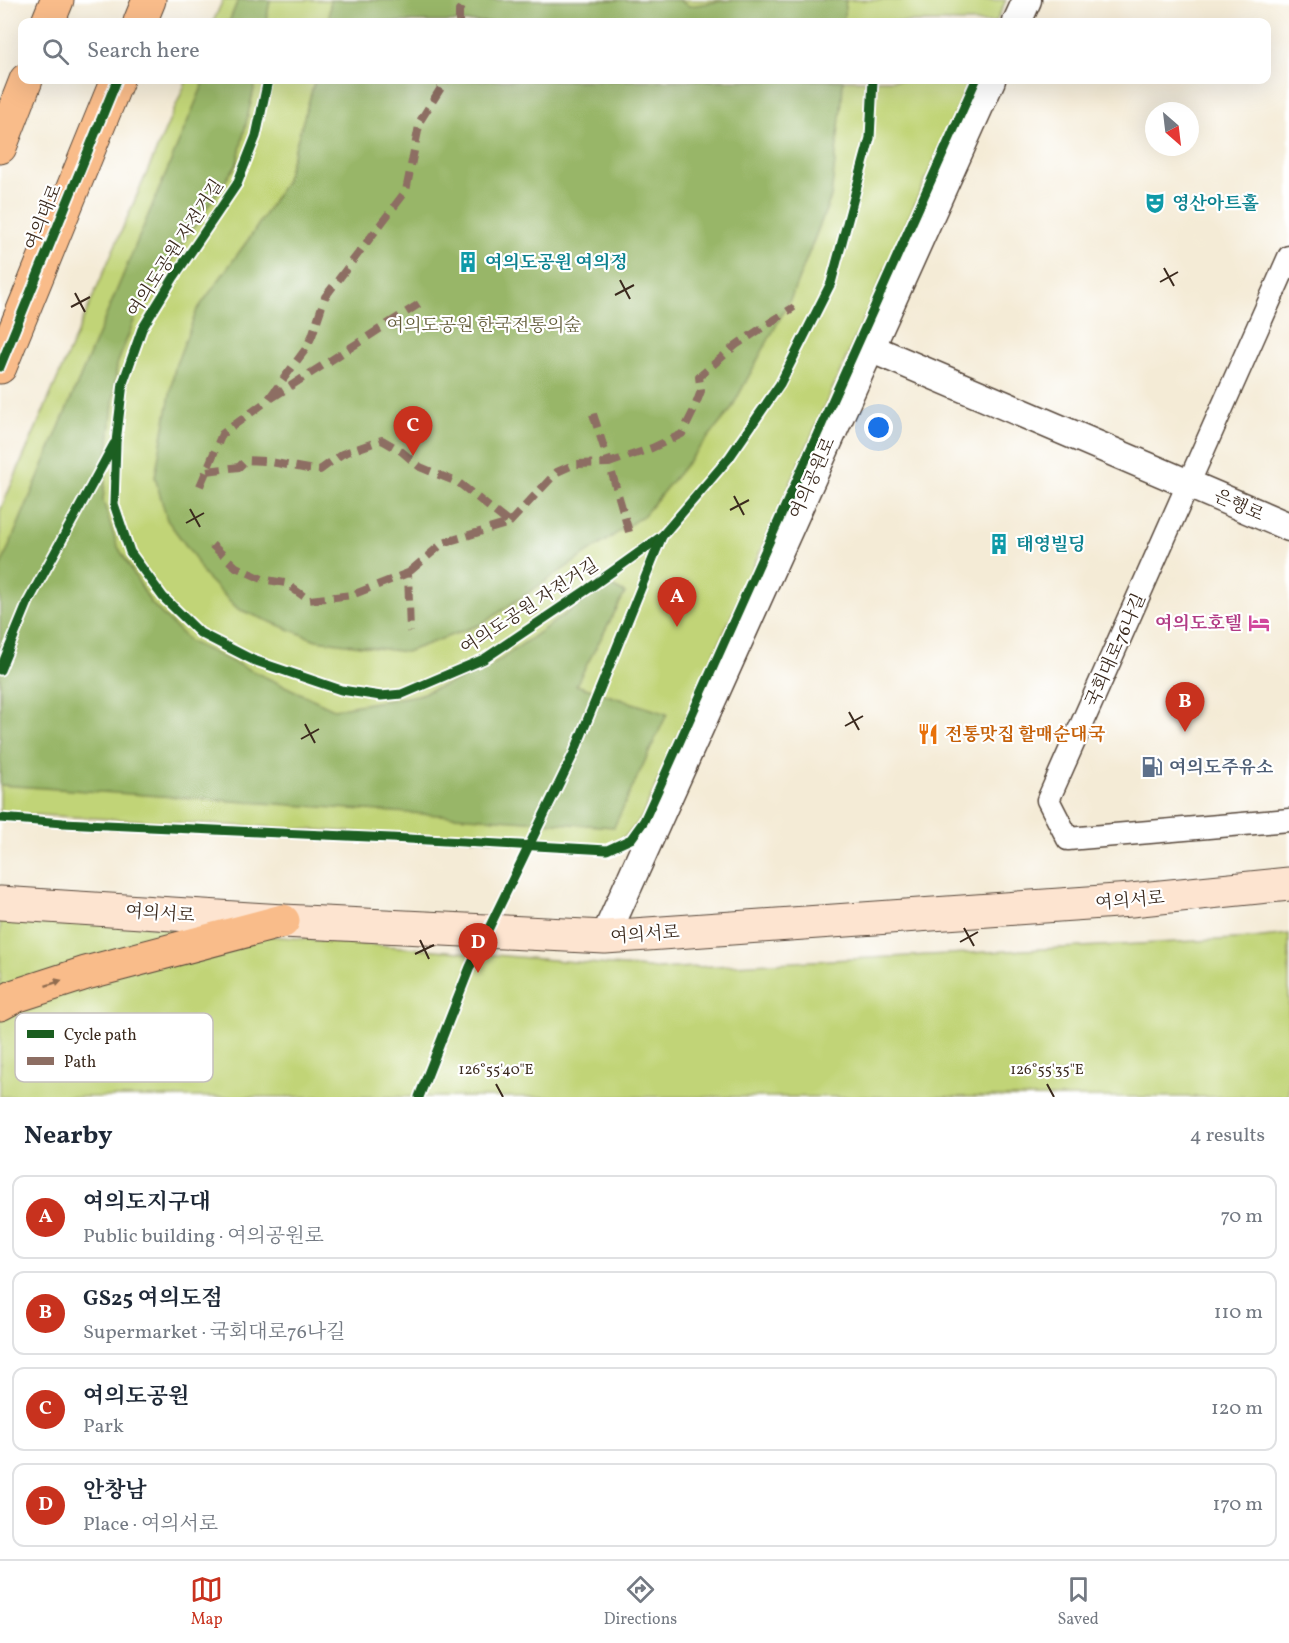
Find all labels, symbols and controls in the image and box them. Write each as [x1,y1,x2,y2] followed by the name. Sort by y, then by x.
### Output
[18,18,1271,84] search box
[39,35,72,68] icon: search
[87,36,200,67] text: Search here
[1145,102,1199,156] north arrow
[122,175,230,323] street label: 여의도공원 자전거길
[20,181,69,254] street label: 여의대로
[1143,191,1167,215] theatre icon: 영산아트홀
[1172,192,1260,217] place label: 영산아트홀
[456,250,480,274] building icon: 여의도공원 여의정
[485,251,628,276] place label: 여의도공원 여의정
[387,314,582,339] park label: 여의도공원 한국전통의숲
[394,406,432,456] pin: C
[864,413,893,442] your location
[784,434,842,523] street label: 여의공원로
[1209,484,1267,528] street label: 은행로
[987,532,1011,556] building icon: 태영빌딩
[1016,533,1086,558] place label: 태영빌딩
[456,553,604,661] street label: 여의도공원 자전거길
[658,578,696,627] pin: A
[1080,590,1153,711] street label: 국회대로76나길
[1247,611,1271,635] hotel icon: 여의도호텔
[1155,612,1242,637] place label: 여의도호텔
[1166,682,1204,732] pin: B
[916,722,940,746] restaurant icon: 전통맛집 할매순대국
[945,723,1106,748] place label: 전통맛집 할매순대국
[1140,755,1164,779] fuel station icon: 여의도주유소
[1169,756,1274,781] place label: 여의도주유소
[1094,886,1166,917] street label: 여의서로
[124,900,195,929] street label: 여의서로
[610,921,681,950] street label: 여의서로
[458,924,498,973] pin: D
[45,978,63,987] one-way arrow
[15,1013,213,1082] legend
[64,1025,137,1047] text: Cycle path
[64,1052,96,1074] text: Path
[459,1060,533,1081] text: 126°55'40"E
[1010,1060,1084,1081] text: 126°55'35"E
[24,1118,113,1154] text: Nearby
[1190,1122,1265,1150] text: 4 results
[83,1188,211,1219] text: 여의도지구대
[38,1203,53,1231] text: A
[1220,1203,1263,1231] text: 70 m
[83,1223,324,1251] text: Public building · 여의공원로
[83,1284,222,1315] text: GS25 여의도점
[39,1299,52,1327] text: B
[1214,1299,1263,1327] text: 110 m
[83,1319,345,1347] text: Supermarket · 국회대로76나길
[83,1382,189,1413] text: 여의도공원
[39,1395,52,1423] text: C
[1211,1395,1263,1423] text: 120 m
[83,1413,124,1441] text: Park
[83,1476,147,1507] text: 안창남
[38,1491,53,1519] text: D
[1213,1491,1263,1519] text: 170 m
[83,1511,218,1539] text: Place · 여의서로
[190,1573,223,1631] tab: Map
[604,1573,677,1631] tab: Directions
[1058,1573,1099,1631] tab: Saved

